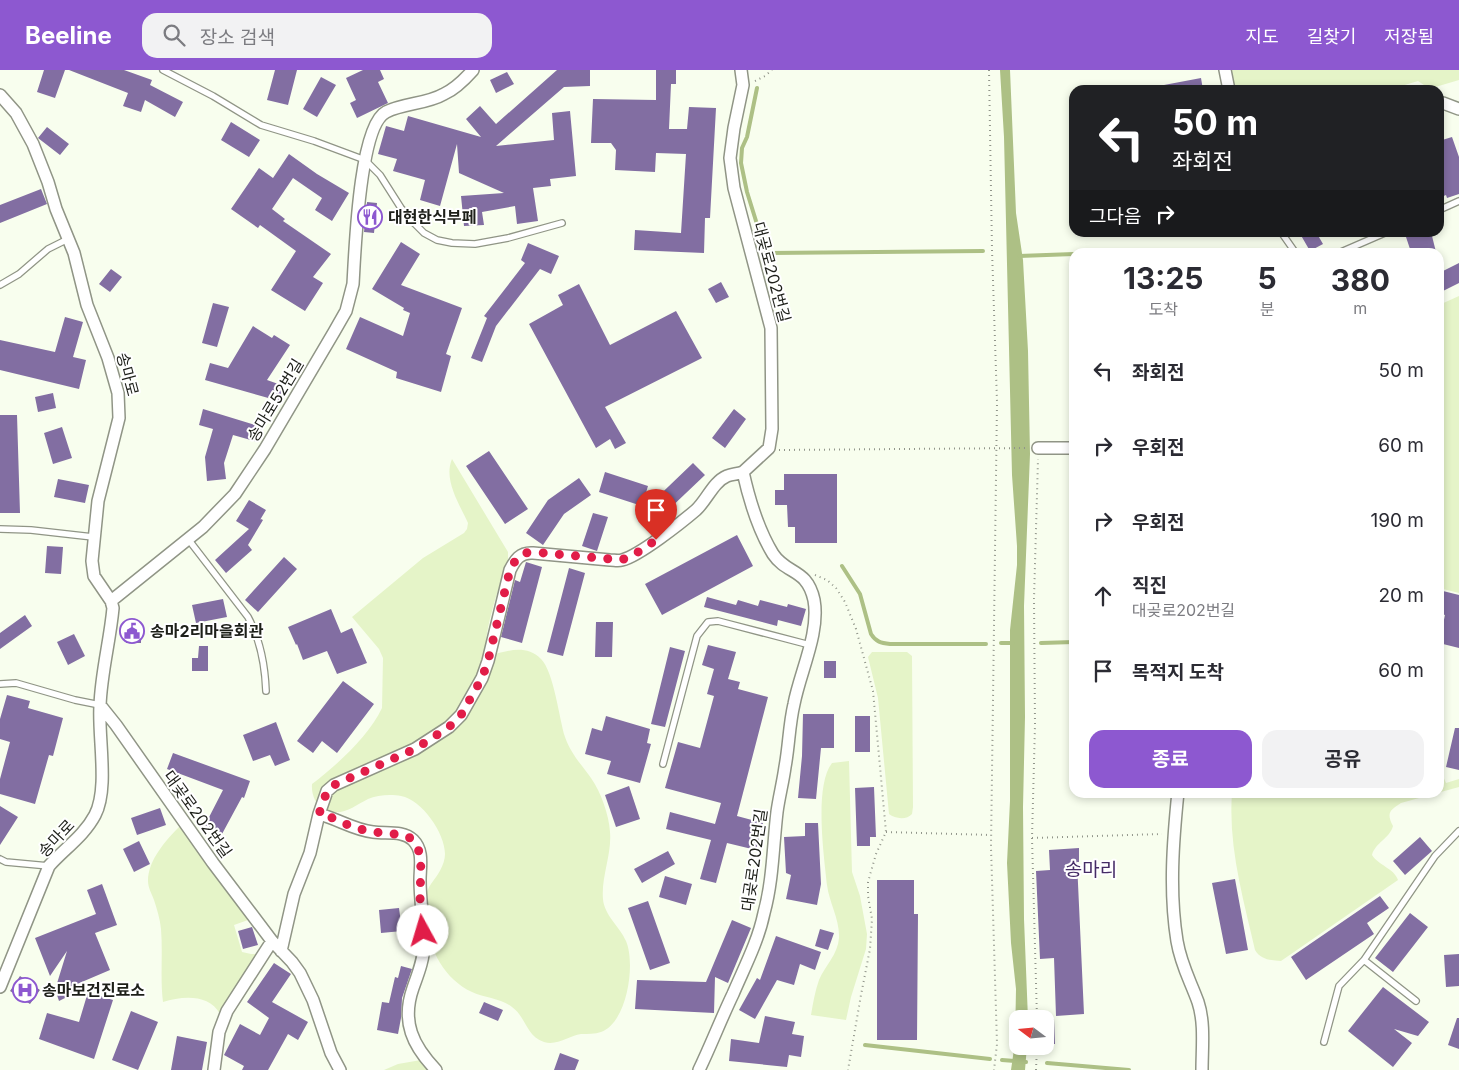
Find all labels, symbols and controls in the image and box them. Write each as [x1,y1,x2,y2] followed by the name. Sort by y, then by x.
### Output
[142,13,492,58] search box
[25,21,112,50] text: Beeline
[160,21,188,49] icon: search
[200,26,275,49] text: 장소 검색
[1246,26,1279,47] text: 지도
[1307,26,1356,47] text: 길찾기
[1384,26,1434,47] text: 저장됨
[1172,101,1258,143] text: 50 m
[1089,105,1154,170] icon: left
[1172,148,1233,174] text: 좌회전
[1151,200,1179,228] icon: right
[357,204,383,230] restaurant icon: 대현한식부페
[1089,205,1141,228] text: 그다음
[388,207,476,227] place label: 대현한식부페
[749,220,795,324] street label: 대곶로202번길
[1123,260,1203,296] text: 13:25
[1258,260,1277,296] text: 5
[1331,262,1390,298] text: 380
[1353,298,1367,318] text: m
[1149,299,1178,319] text: 도착
[1260,299,1274,319] text: 분
[113,350,143,398] street label: 송마로
[242,355,308,445] street label: 송마로52번길
[1089,357,1117,385] icon: left
[1378,359,1424,382] text: 50 m
[1132,361,1184,384] text: 좌회전
[1089,432,1117,460] icon: right
[1378,434,1424,457] text: 60 m
[1132,436,1184,459] text: 우회전
[635,489,677,540] pin
[642,496,670,524] icon: arrive
[1089,507,1117,535] icon: right
[1371,509,1424,532] text: 190 m
[1132,511,1184,534] text: 우회전
[1132,574,1167,597] text: 직진
[1089,582,1117,610] icon: ahead
[1378,584,1424,607] text: 20 m
[1132,600,1235,620] text: 대곶로202번길
[119,618,145,644] public building icon: 송마2리마을회관
[150,621,263,641] place label: 송마2리마을회관
[1089,657,1117,685] icon: arrive
[1378,659,1424,682] text: 60 m
[1132,661,1224,684] text: 목적지 도착
[1089,730,1252,788] button: 종료
[1262,730,1424,788] button: 공유
[160,766,236,862] street label: 대곶로202번길
[737,808,771,912] street label: 대곶로202번길
[34,815,79,861] street label: 송마로
[1065,858,1117,881] district label: 송마리
[396,904,448,956] position arrow
[12,977,38,1003] hospital icon: 송마보건진료소
[42,980,145,1000] place label: 송마보건진료소
[1009,1010,1054,1055] north arrow
[1009,1010,1054,1055] map controls

